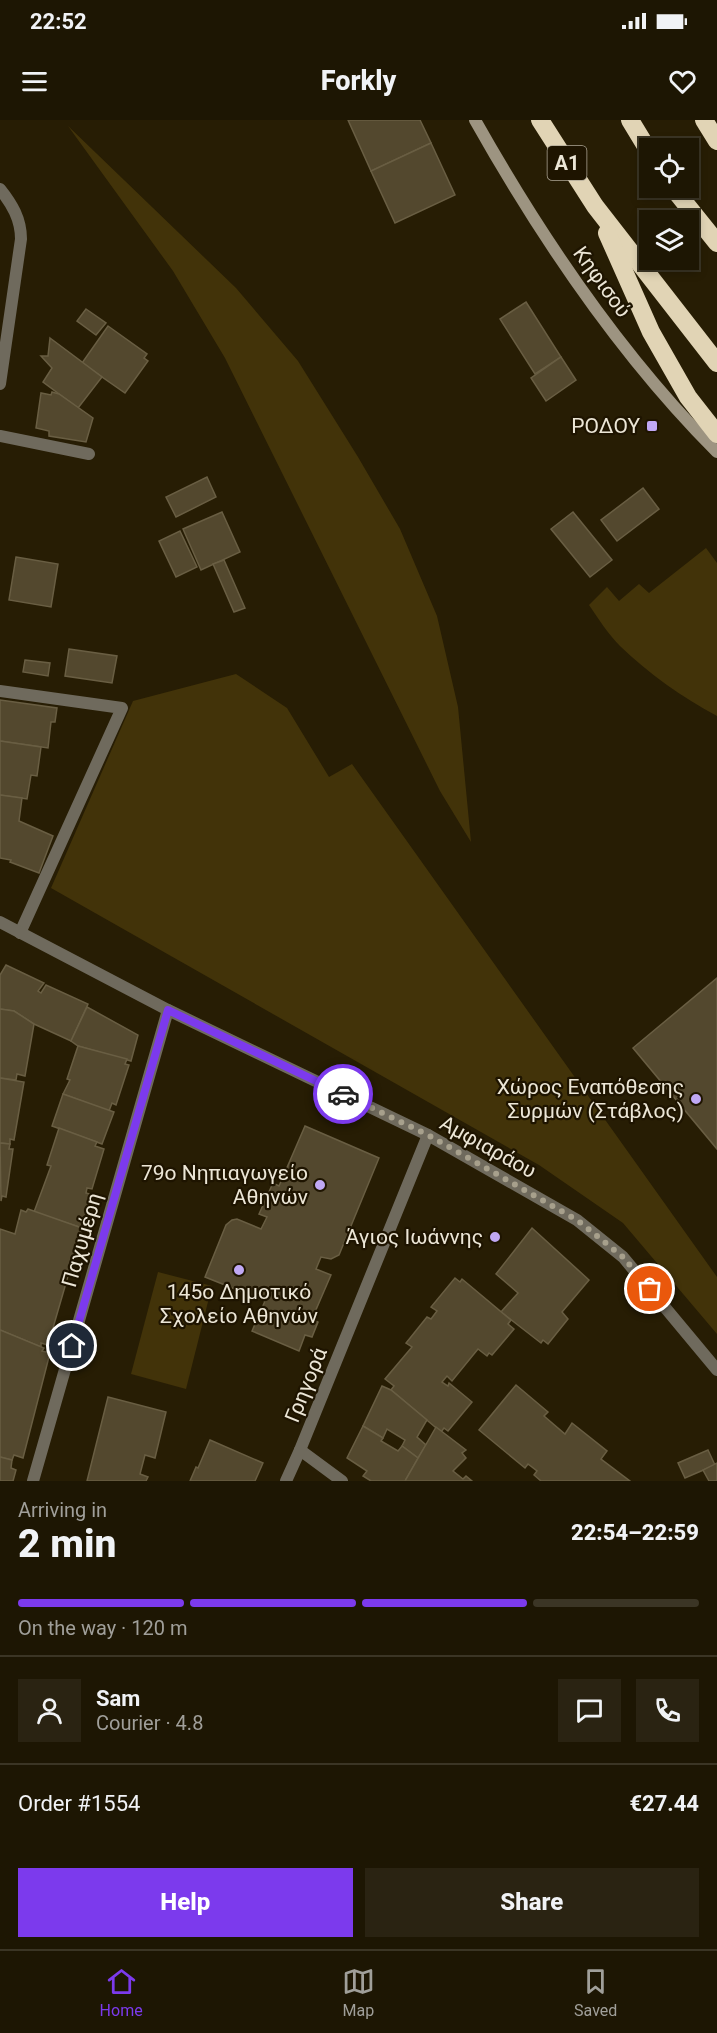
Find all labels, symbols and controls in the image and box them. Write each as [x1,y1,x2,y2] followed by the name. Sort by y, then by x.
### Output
[30,9,87,34] text: 22:52
[18,65,51,98] icon: menu
[321,65,396,97] text: Forkly
[666,65,699,98] icon: heart
[639,138,699,270] map controls
[639,138,699,198] button: locate
[548,146,586,180] road number: Α1
[639,210,699,270] button: layers
[568,242,636,322] street label: Κηφισού
[571,414,640,438] place label: ΡΟΔΟΥ
[645,419,659,433] marker: ΡΟΔΟΥ
[313,1064,373,1124] courier
[497,1075,684,1123] place label: Χώρος Εναπόθεσης Συρμών (Στάβλος)
[327,1078,360,1111] icon: car
[689,1092,703,1106] marker: Χώρος Εναπόθεσης Συρμών (Στάβλος)
[436,1111,540,1183] street label: Αμφιαράου
[141,1161,308,1209] place label: 79ο Νηπιαγωγείο Αθηνών
[313,1178,327,1192] marker: 79ο Νηπιαγωγείο Αθηνών
[57,1190,107,1290] street label: Παχυμέρη
[346,1225,483,1249] place label: Άγιος Ιωάννης
[488,1230,502,1244] marker: Άγιος Ιωάννης
[232,1263,246,1277] marker: 145ο Δημοτικό Σχολείο Αθηνών
[624,1263,675,1314] pin
[633,1272,666,1305] icon: bag
[160,1280,318,1328] place label: 145ο Δημοτικό Σχολείο Αθηνών
[46,1320,97,1371] pin
[55,1329,88,1362] icon: home
[280,1344,332,1426] street label: Γρηγορά
[18,1498,107,1522] text: Arriving in
[571,1520,699,1545] text: 22:54–22:59
[18,1521,116,1567] text: 2 min
[18,1616,187,1640] text: On the way · 120 m
[18,1679,81,1742] button: person
[558,1679,621,1742] button: chat
[636,1679,699,1742] button: phone
[96,1686,140,1711] text: Sam
[96,1711,203,1735] text: Courier · 4.8
[18,1791,140,1816] text: Order #1554
[630,1791,699,1816] text: €27.44
[18,1868,353,1937] button: Help
[365,1868,699,1937] button: Share
[100,1965,143,2020] tab: Home
[342,1965,375,2020] tab: Map
[574,1965,617,2020] tab: Saved

